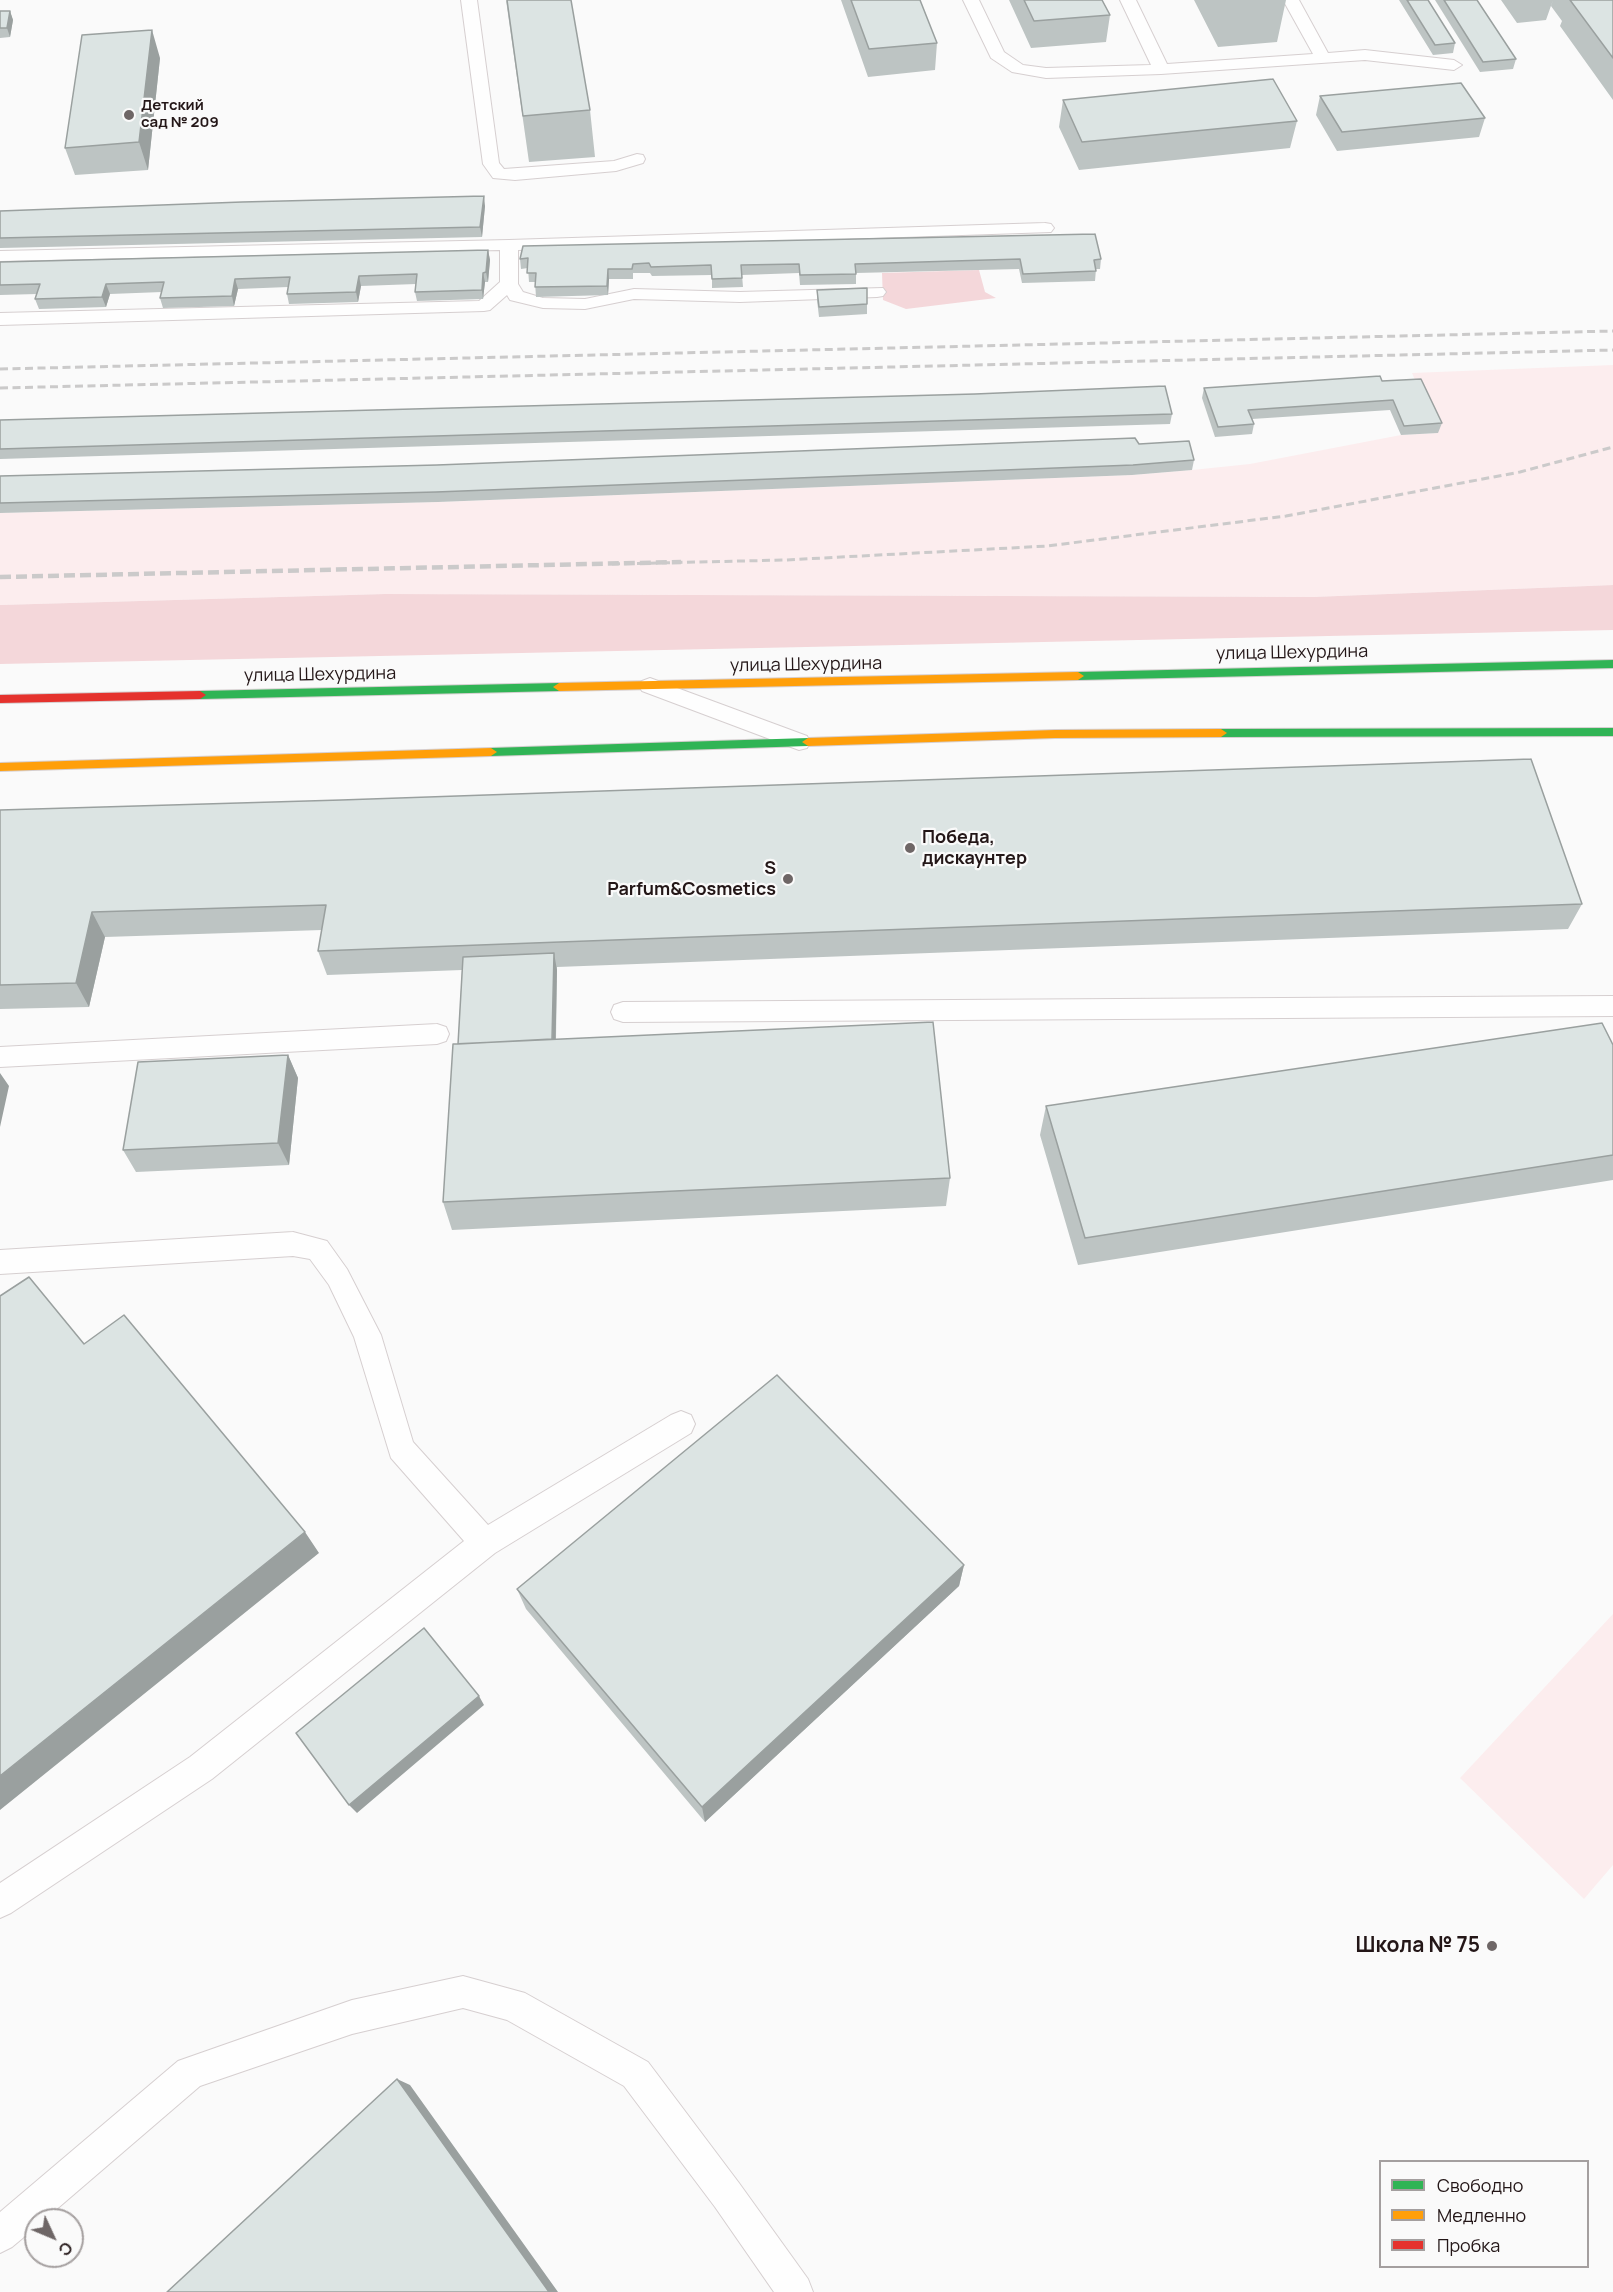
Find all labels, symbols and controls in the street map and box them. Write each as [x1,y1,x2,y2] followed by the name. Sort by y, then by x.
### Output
[141,97,219,132] place label: Детский сад № 209
[122,108,136,122] marker: Детский сад № 209
[1216,641,1368,665] street label: улица Шехурдина
[730,653,882,677] street label: улица Шехурдина
[244,663,396,687] street label: улица Шехурдина
[922,827,1027,870] place label: Победа, дискаунтер
[903,841,917,855] marker: Победа, дискаунтер
[607,858,776,900] place label: S Parfum&Cosmetics
[781,872,795,886] marker: S Parfum&Cosmetics
[1356,1933,1480,1959] place label: Школа № 75
[1485,1939,1499,1953] marker: Школа № 75
[1379,2160,1589,2268] legend
[1437,2173,1523,2197] text: Свободно
[1437,2203,1526,2227] text: Медленно
[24,2208,84,2268] north arrow
[1437,2233,1500,2257] text: Пробка
[53,2237,78,2261] text: С

